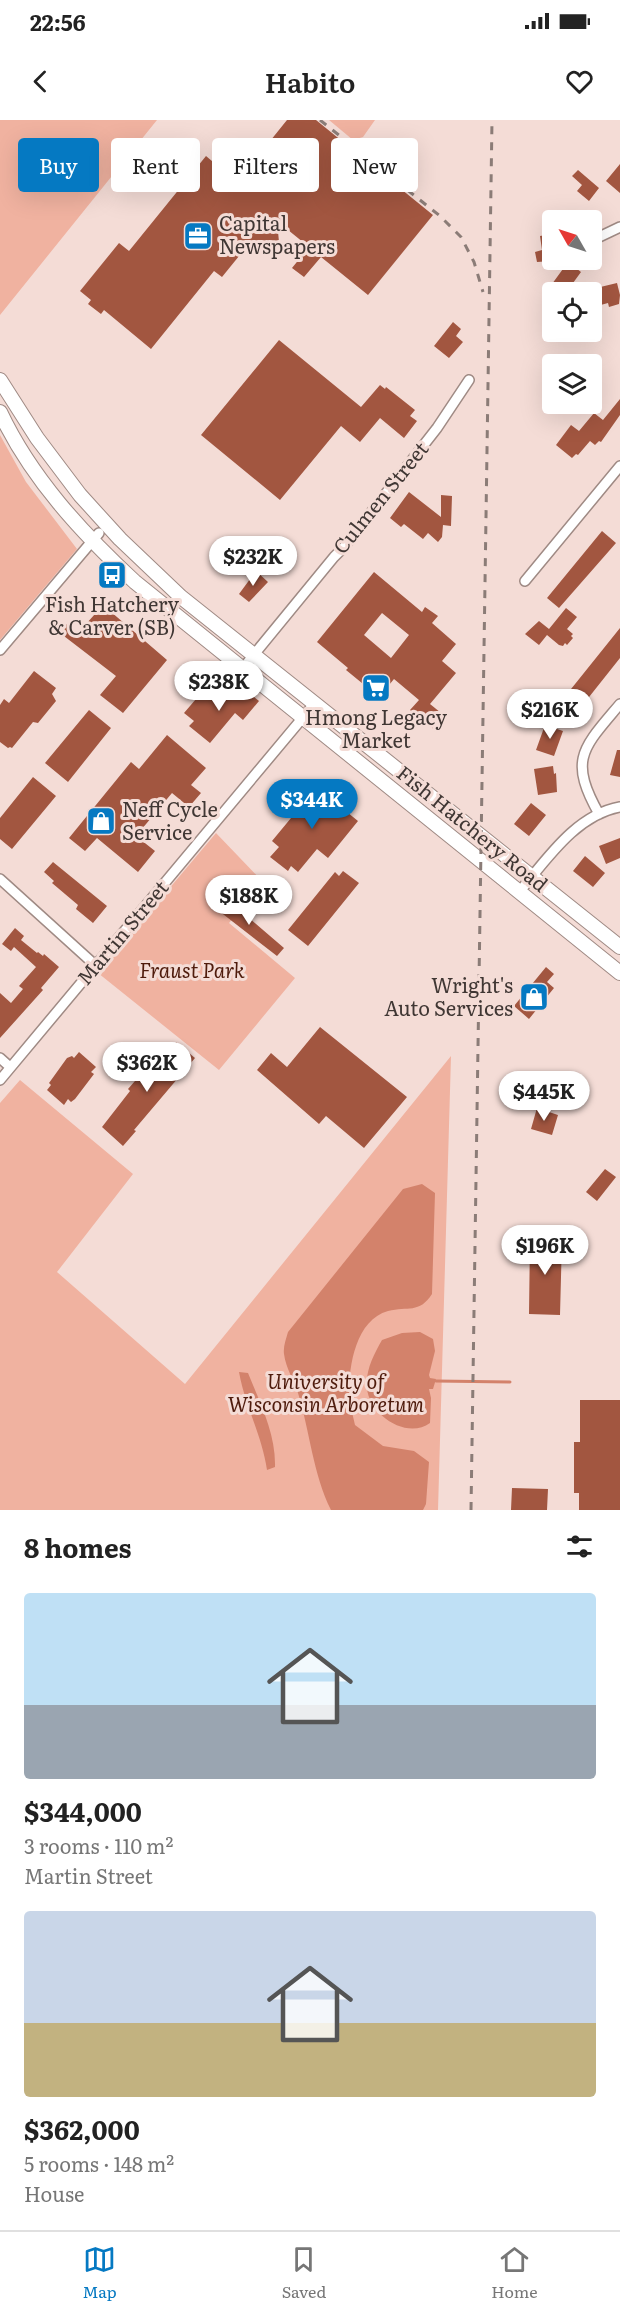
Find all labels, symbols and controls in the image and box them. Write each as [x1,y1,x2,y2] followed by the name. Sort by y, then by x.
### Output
[30,5,86,38] text: 22:56
[265,61,355,101] text: Habito
[24,65,57,98] icon: back
[563,65,596,98] icon: heart
[18,138,99,192] chip: Buy
[111,138,200,192] chip: Rent
[212,138,319,192] chip: Filters
[331,138,418,192] chip: New
[219,207,335,260] place label: Capital Newspapers
[542,210,602,270] north arrow
[542,210,602,414] map controls
[182,220,214,252] office icon: Capital Newspapers
[542,282,602,342] button: locate
[542,354,602,414] button: layers
[325,434,434,559] street label: Culmen Street
[211,536,295,587] pin: $232K
[223,540,283,570] text: $232K
[96,559,128,591] bus stop icon: Fish Hatchery & Carver (SB)
[45,588,180,641] place label: Fish Hatchery & Carver (SB)
[177,661,261,712] pin: $238K
[188,665,250,695] text: $238K
[360,672,392,704] supermarket icon: Hmong Legacy Market
[508,689,592,740] pin: $216K
[521,693,579,723] text: $216K
[305,701,448,754] place label: Hmong Legacy Market
[391,757,555,898] street label: Fish Hatchery Road
[270,779,354,830] pin: $344K
[281,783,343,813] text: $344K
[122,793,218,846] place label: Neff Cycle Service
[85,805,117,837] shop icon: Neff Cycle Service
[69,873,174,991] street label: Martin Street
[207,875,291,926] pin: $188K
[219,879,279,909] text: $188K
[139,954,245,984] park label: Fraust Park
[384,969,513,1022] place label: Wright's Auto Services
[518,981,550,1013] shop icon: Wright's Auto Services
[105,1042,189,1093] pin: $362K
[116,1046,178,1076] text: $362K
[502,1071,586,1122] pin: $445K
[513,1075,575,1105] text: $445K
[503,1225,587,1276] pin: $196K
[515,1229,575,1259] text: $196K
[228,1365,425,1418] park label: University of Wisconsin Arboretum
[24,1527,132,1566] text: 8 homes
[563,1530,596,1563] icon: filters
[256,1632,364,1740] icon: home
[24,1791,142,1830] text: $344,000
[24,1830,173,1860] text: 3 rooms · 110 m²
[24,1860,153,1890] text: Martin Street
[256,1950,364,2058] icon: home
[24,2109,140,2148] text: $362,000
[24,2148,174,2178] text: 5 rooms · 148 m²
[24,2178,84,2208] text: House
[83,2243,117,2303] tab: Map
[282,2243,326,2303] tab: Saved
[491,2243,537,2303] tab: Home

